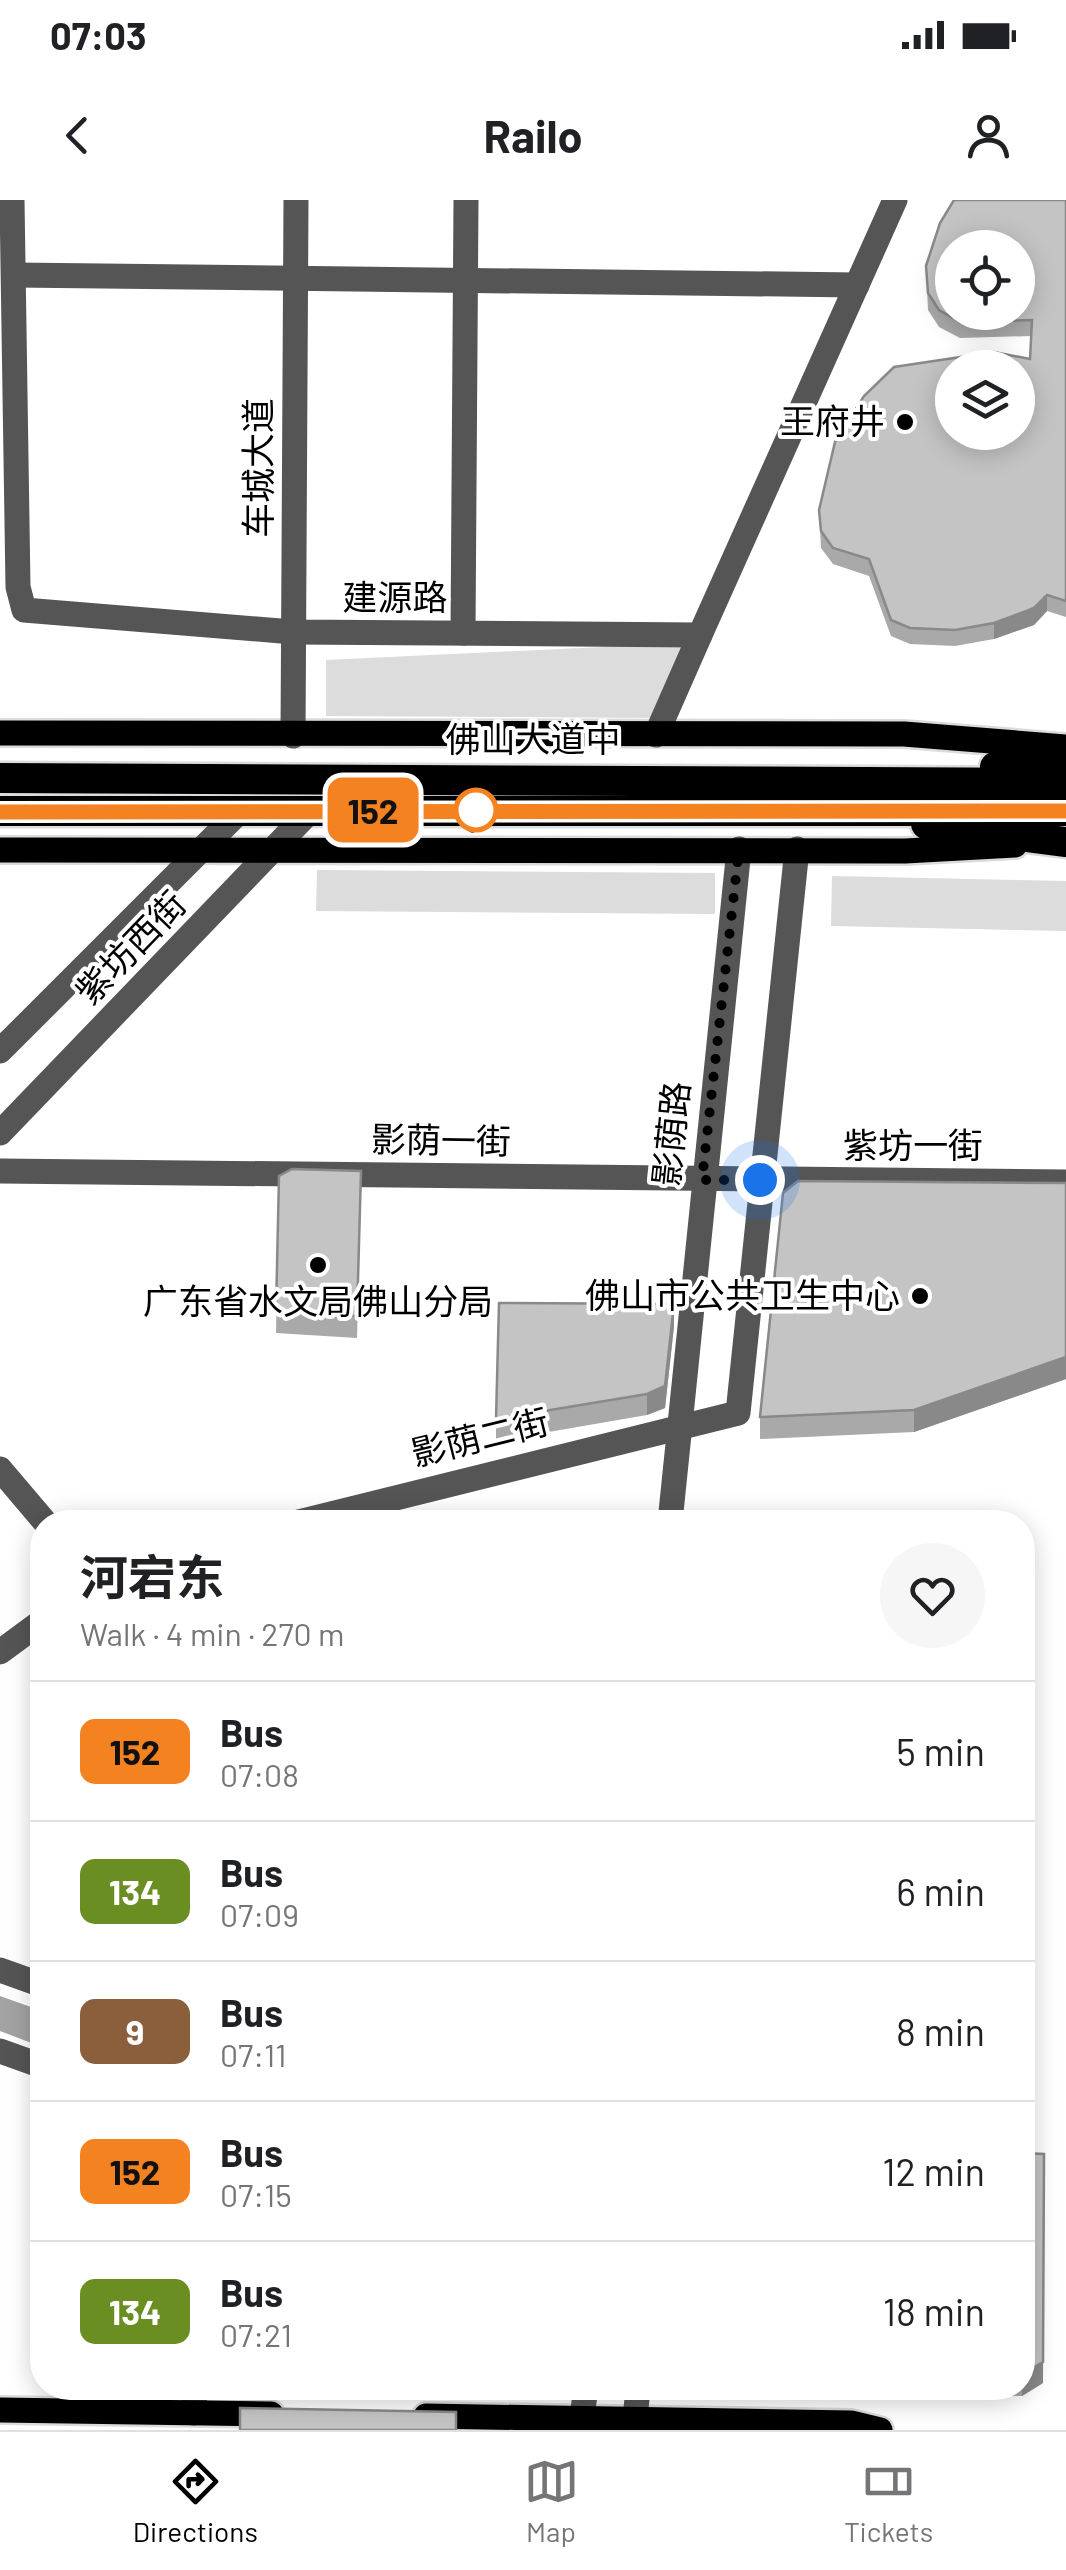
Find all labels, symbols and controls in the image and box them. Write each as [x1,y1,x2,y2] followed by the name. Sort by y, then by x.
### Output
[50,12,147,58] text: 07:03
[50,108,105,163] icon: back
[484,108,582,162] text: Railo
[961,108,1016,163] icon: person
[935,230,1035,450] map controls
[935,230,1035,330] button: locate
[935,350,1035,450] button: layers
[236,398,278,538] street label: 车城大道
[780,399,885,441] place label: 王府井
[894,411,916,433] marker: 王府井
[342,575,448,617] street label: 建源路
[445,717,621,759] street label: 佛山大道中
[316,778,430,842] line badge: 152
[348,789,398,831] text: 152
[455,789,497,831] unlabelled marker
[66,882,193,1012] street label: 紫坊西街
[644,1079,696,1188] street label: 影荫路
[371,1117,511,1161] street label: 影荫一街
[843,1123,983,1165] street label: 紫坊一街
[735,1155,785,1205] your location
[307,1254,329,1276] marker: 广东省水文局佛山分局
[585,1273,900,1315] place label: 佛山市公共卫生中心
[143,1279,493,1321] place label: 广东省水文局佛山分局
[909,1285,931,1307] marker: 佛山市公共卫生中心
[407,1399,553,1473] street label: 影荫二街
[880,1543,985,1648] button: heart
[80,1547,224,1605] text: 河宕东
[80,1614,345,1652] text: Walk · 4 min · 270 m
[220,1709,283,1755] text: Bus
[896,1728,985,1774] text: 5 min
[110,1730,160,1772] text: 152
[220,1755,299,1793] text: 07:08
[220,1849,283,1895] text: Bus
[896,1868,985,1914] text: 6 min
[109,1870,161,1912] text: 134
[220,1895,299,1933] text: 07:09
[220,1989,283,2035] text: Bus
[896,2008,985,2054] text: 8 min
[126,2010,144,2052] text: 9
[220,2035,287,2073] text: 07:11
[220,2129,283,2175] text: Bus
[882,2148,985,2194] text: 12 min
[110,2150,160,2192] text: 152
[220,2175,292,2213] text: 07:15
[220,2269,283,2315] text: Bus
[883,2288,985,2334] text: 18 min
[109,2290,161,2332] text: 134
[220,2315,292,2353] text: 07:21
[133,2454,258,2548] tab: Directions
[524,2454,579,2548] tab: Map
[844,2454,933,2548] tab: Tickets

